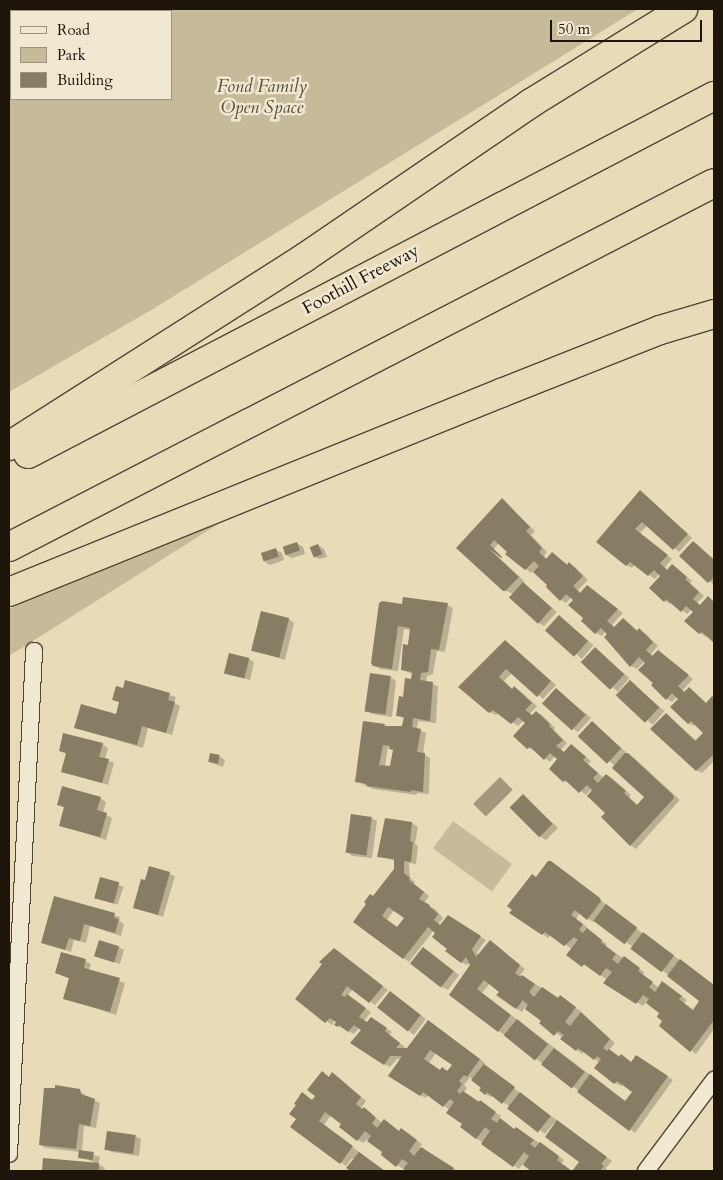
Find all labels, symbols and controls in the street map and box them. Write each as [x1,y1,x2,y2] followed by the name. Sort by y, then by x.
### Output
[10,10,172,100] legend
[553,10,706,42] scale bar
[558,19,590,39] text: 50 m
[57,20,90,40] text: Road
[57,45,86,65] text: Park
[57,70,113,90] text: Building
[217,77,307,120] park label: Fond Family Open Space
[299,240,423,320] street label: Foothill Freeway

